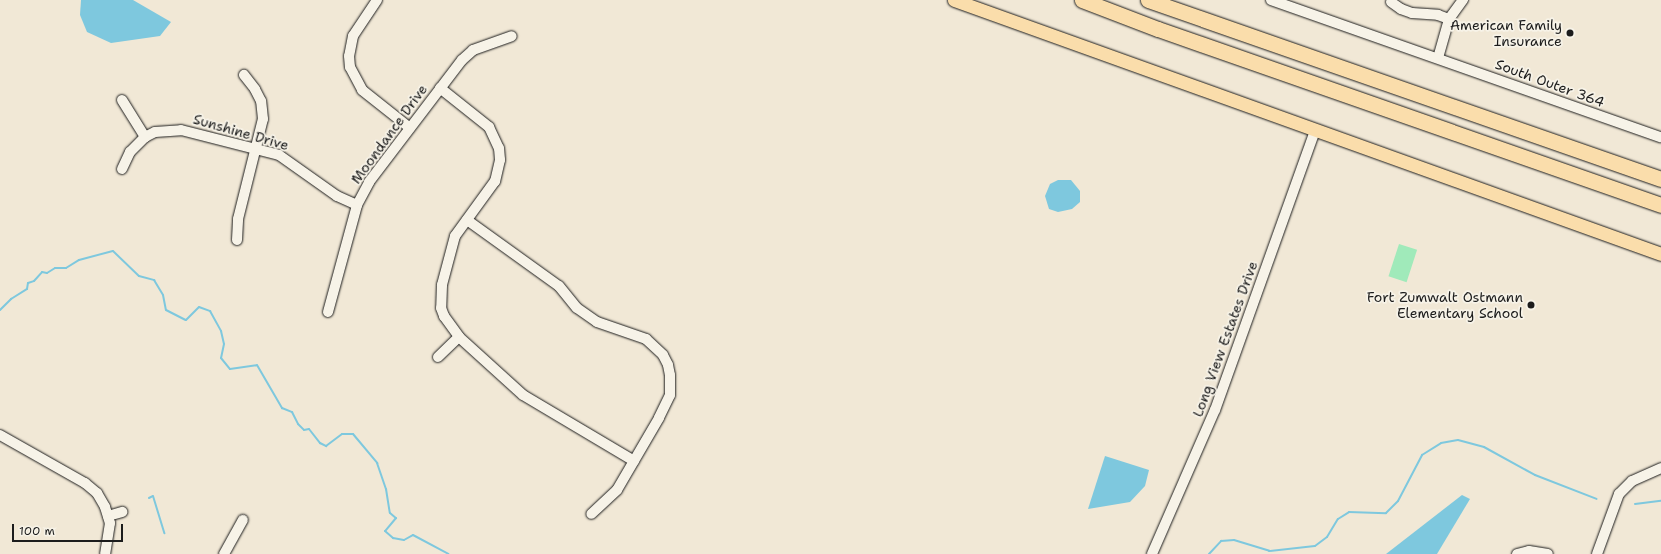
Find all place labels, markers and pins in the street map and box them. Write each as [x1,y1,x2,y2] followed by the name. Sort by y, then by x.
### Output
[1450,17,1562,50] place label: American Family Insurance
[1565,28,1575,38] marker: American Family Insurance
[1367,289,1523,322] place label: Fort Zumwalt Ostmann Elementary School
[1526,300,1536,310] marker: Fort Zumwalt Ostmann Elementary School

